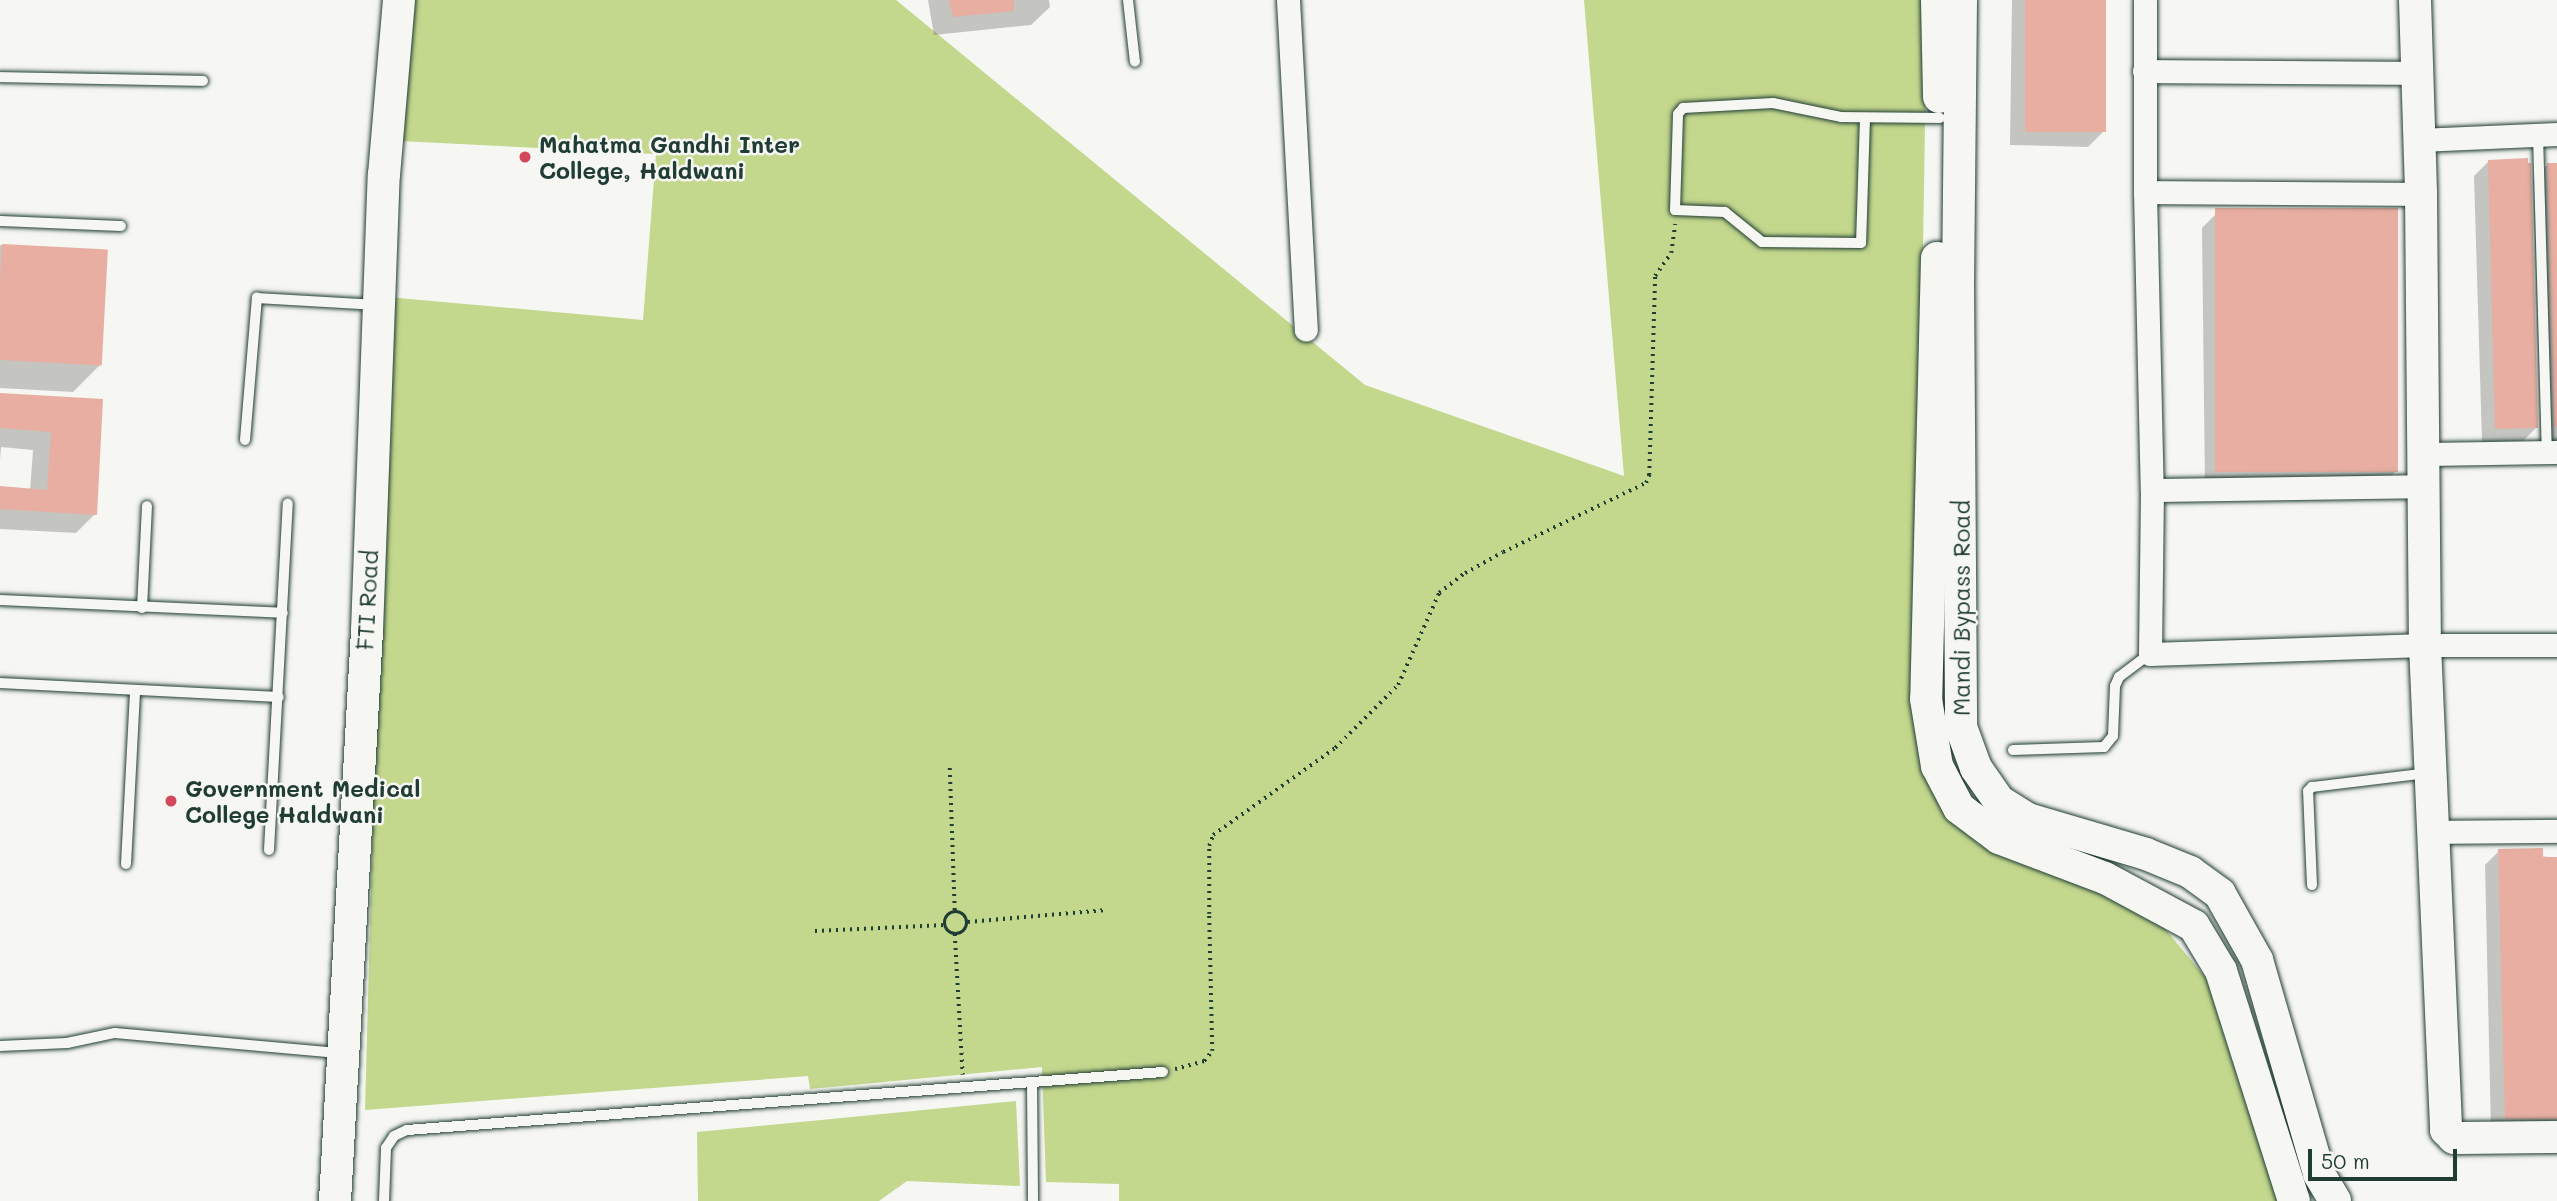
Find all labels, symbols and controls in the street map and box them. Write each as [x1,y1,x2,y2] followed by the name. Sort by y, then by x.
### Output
[539,130,800,184] place label: Mahatma Gandhi Inter College, Haldwani
[517,149,533,165] marker: Mahatma Gandhi Inter College, Haldwani
[1947,500,1975,716] street label: Mandi Bypass Road
[351,549,383,651] street label: FTI Road
[185,774,420,828] place label: Government Medical College Haldwani
[163,793,179,809] marker: Government Medical College Haldwani
[2312,1134,2461,1178] scale bar
[2321,1147,2370,1174] text: 50 m

